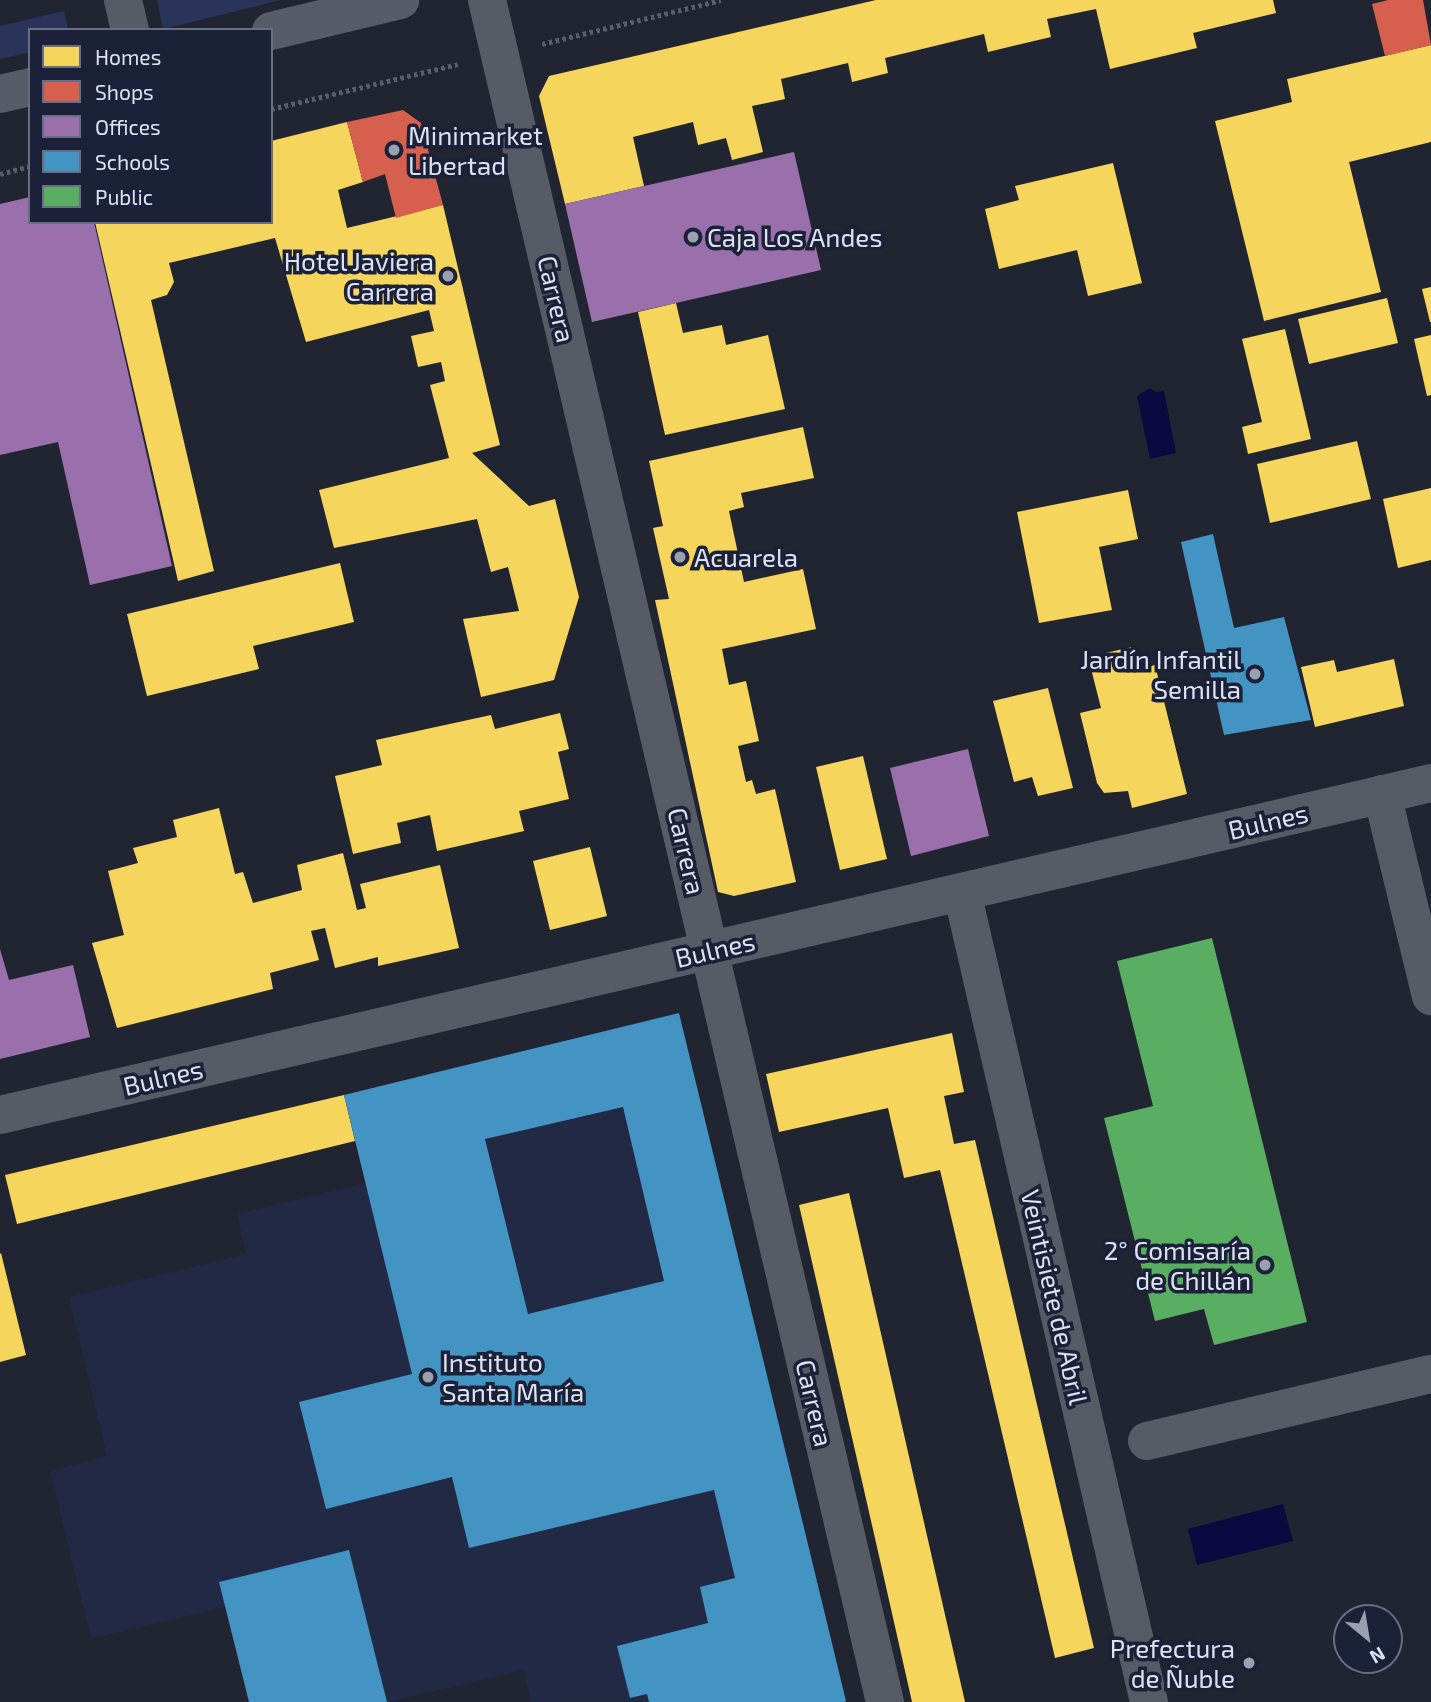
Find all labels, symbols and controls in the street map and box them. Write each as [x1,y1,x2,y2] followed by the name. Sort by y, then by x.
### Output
[28,28,273,224] legend
[95,44,161,69] text: Homes
[95,79,154,104] text: Shops
[95,114,161,139] text: Offices
[408,119,543,180] place label: Minimarket Libertad
[386,142,402,158] marker: Minimarket Libertad
[95,149,170,174] text: Schools
[95,184,153,209] text: Public
[707,221,883,253] place label: Caja Los Andes
[685,229,701,245] marker: Caja Los Andes
[282,245,434,306] place label: Hotel Javiera Carrera
[532,252,582,346] street label: Carrera
[440,268,456,284] marker: Hotel Javiera Carrera
[694,541,798,573] place label: Acuarela
[672,549,688,565] marker: Acuarela
[1080,643,1241,704] place label: Jardín Infantil Semilla
[1247,666,1263,682] marker: Jardín Infantil Semilla
[1225,797,1311,845] street label: Bulnes
[662,804,712,898] street label: Carrera
[672,925,758,973] street label: Bulnes
[120,1053,206,1101] street label: Bulnes
[1015,1186,1095,1408] street label: Veintisiete de Abril
[1104,1234,1251,1296] place label: 2° Comisaría de Chillán
[1257,1257,1273,1273] marker: 2° Comisaría de Chillán
[442,1346,584,1408] place label: Instituto Santa María
[790,1356,840,1450] street label: Carrera
[420,1369,436,1385] marker: Instituto Santa María
[1333,1604,1403,1674] north arrow
[1110,1632,1235,1694] place label: Prefectura de Ñuble
[1366,1642,1389,1669] text: N
[1241,1655,1257,1671] marker: Prefectura de Ñuble

